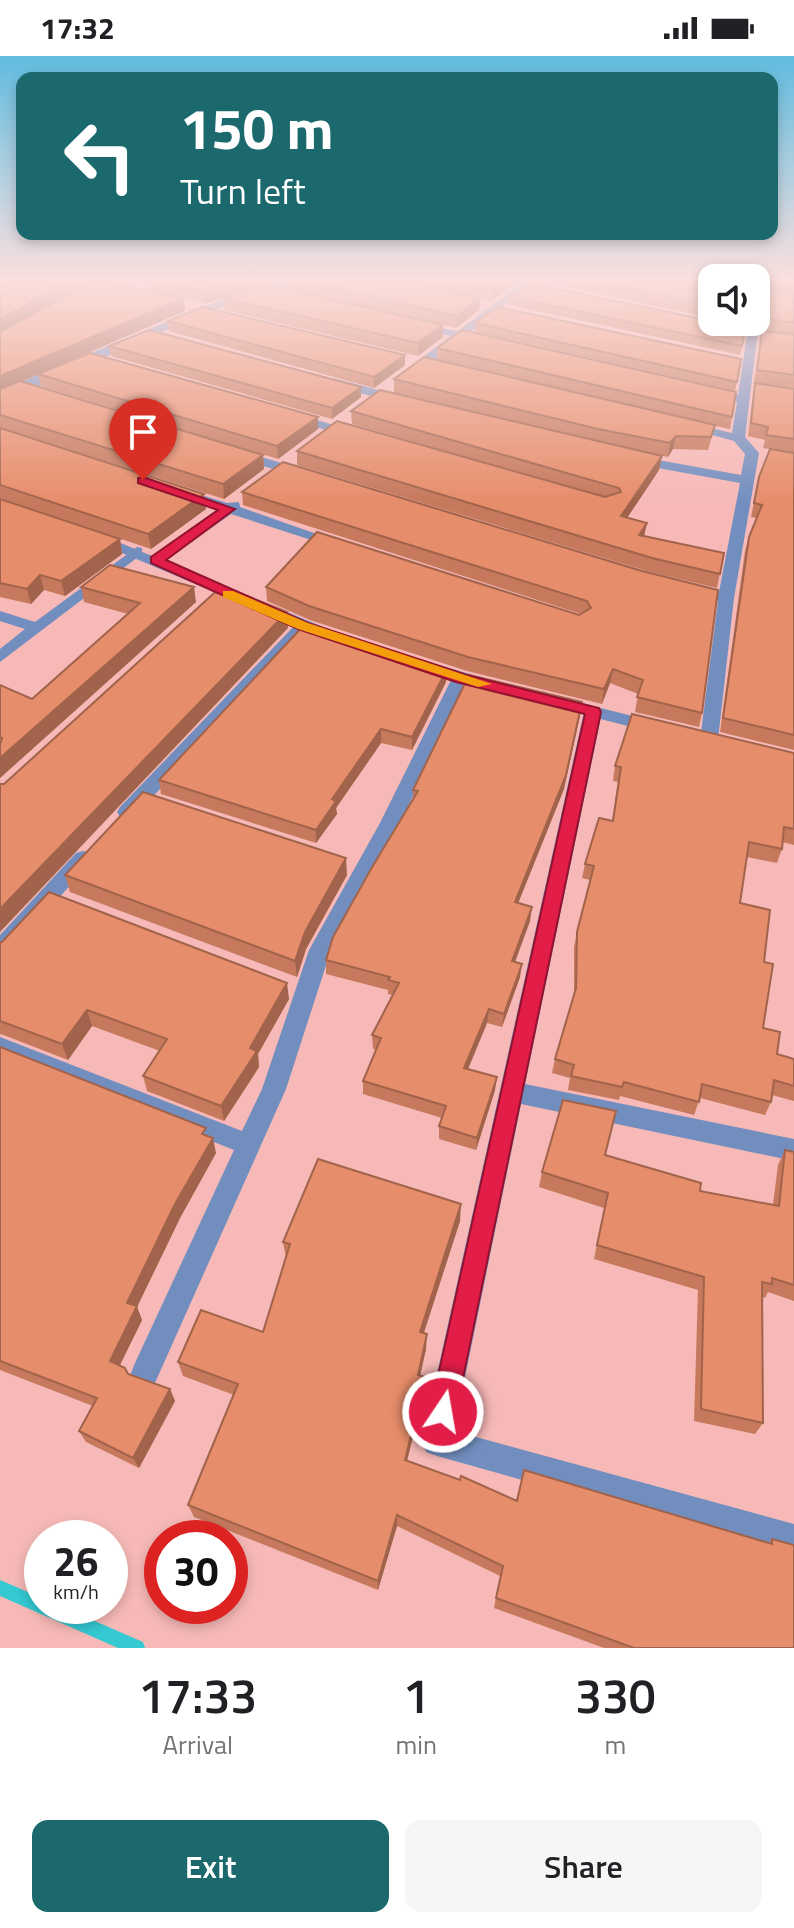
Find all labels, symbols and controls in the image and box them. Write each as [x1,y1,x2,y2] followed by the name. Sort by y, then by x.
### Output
[40,5,115,51] text: 17:32
[180,86,333,171] text: 150 m
[48,104,152,208] icon: left
[180,163,306,218] text: Turn left
[698,264,770,336] map controls
[698,264,770,336] button: sound
[109,398,177,480] pin
[121,410,165,454] icon: arrive
[401,1370,485,1454] position arrow
[144,1520,248,1624] speed limit sign: 30
[54,1531,98,1592] text: 26
[53,1576,99,1607] text: km/h
[138,1659,257,1732] text: 17:33
[403,1659,430,1732] text: 1
[575,1659,656,1732] text: 330
[162,1725,233,1764] text: Arrival
[395,1725,437,1764] text: min
[605,1725,626,1764] text: m
[32,1820,389,1912] button: Exit
[405,1820,762,1912] button: Share

